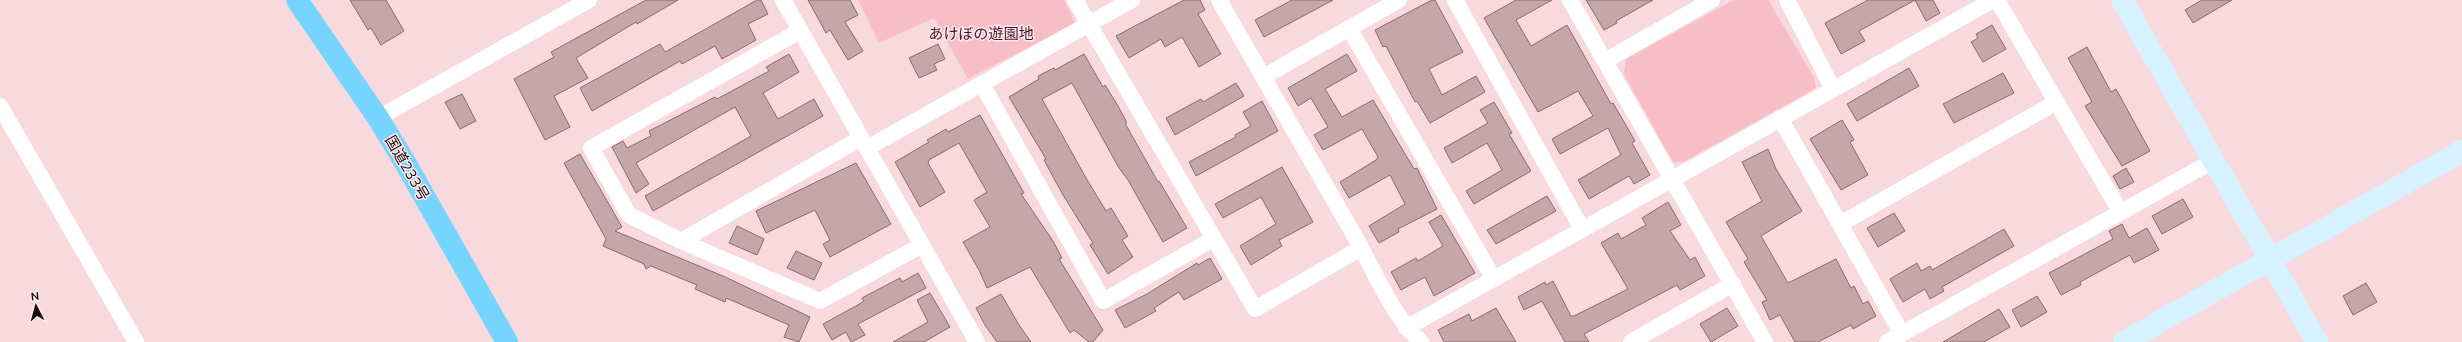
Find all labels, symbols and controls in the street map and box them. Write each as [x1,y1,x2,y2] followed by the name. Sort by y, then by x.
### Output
[928,24,1034,43] park label: あけぼの遊園地
[381,132,434,204] street label: 国道233号
[16,286,56,326] north arrow
[30,289,40,303] text: N

